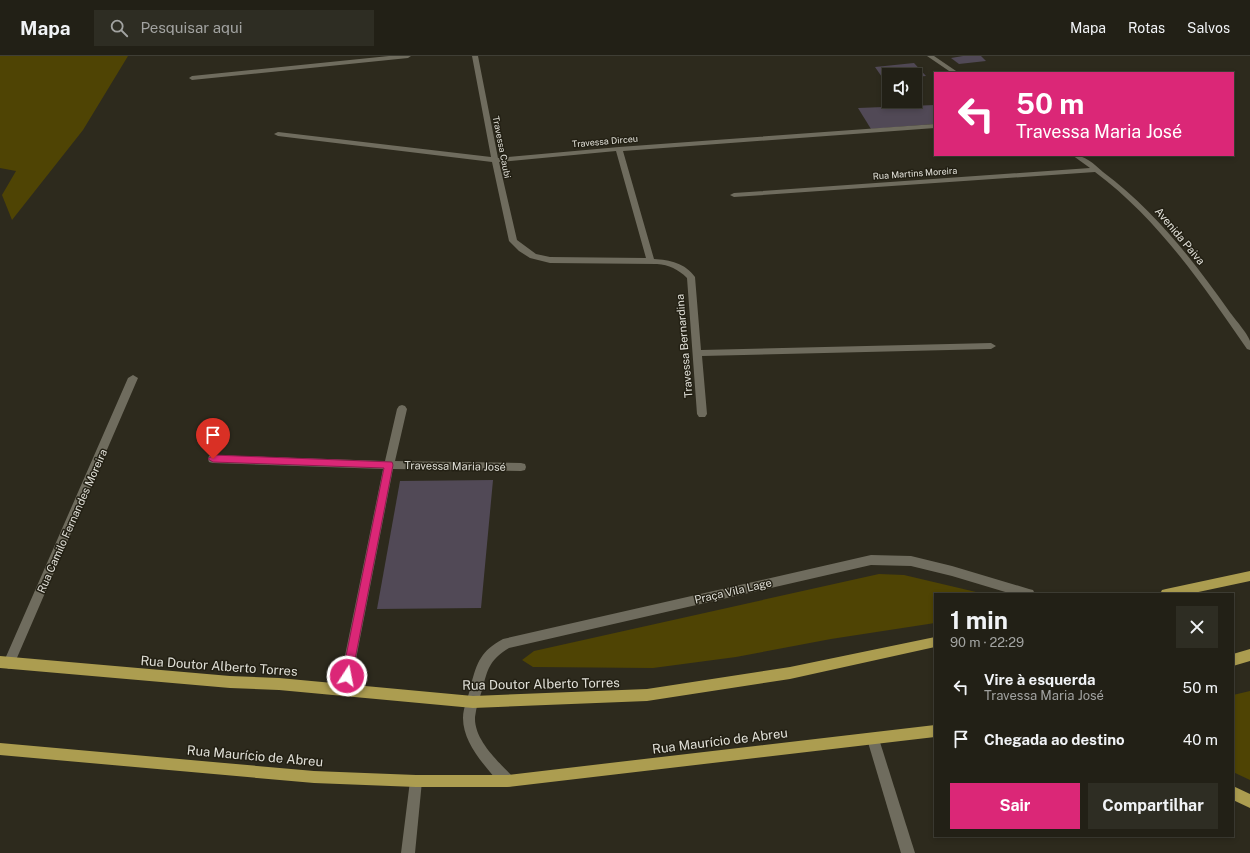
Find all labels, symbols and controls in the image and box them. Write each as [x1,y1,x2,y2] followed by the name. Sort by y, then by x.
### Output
[94,10,374,46] search box
[20,17,70,39] text: Mapa
[108,17,130,39] icon: search
[140,19,242,36] text: Pesquisar aqui
[1070,20,1106,36] text: Mapa
[1128,20,1165,36] text: Rotas
[1187,20,1230,36] text: Salvos
[882,68,922,108] map controls
[882,68,922,108] button: sound
[1016,87,1084,120] text: 50 m
[950,88,1002,140] icon: left
[491,115,513,179] street label: Travessa Caubi
[1016,121,1182,142] text: Travessa Maria José
[572,133,638,149] street label: Travessa Dirceu
[872,165,958,181] street label: Rua Martins Moreira
[1153,205,1207,267] street label: Avenida Paiva
[673,294,695,398] street label: Travessa Bernardina
[196,418,230,459] pin
[202,424,224,446] icon: arrive
[35,447,109,595] street label: Rua Camilo Fernandes Moreira
[404,459,506,473] street label: Travessa Maria José
[693,576,773,607] street label: Praça Vila Lage
[950,606,1008,634] text: 1 min
[1176,606,1218,648] button: close
[950,635,1024,650] text: 90 m · 22:29
[140,653,298,679] street label: Rua Doutor Alberto Torres
[326,655,368,697] position arrow
[984,671,1096,688] text: Vire à esquerda
[462,675,620,693] street label: Rua Doutor Alberto Torres
[950,676,972,698] icon: left
[1183,679,1218,696] text: 50 m
[984,688,1104,703] text: Travessa Maria José
[651,725,789,757] street label: Rua Maurício de Abreu
[950,728,972,750] icon: arrive
[984,731,1125,748] text: Chegada ao destino
[1183,731,1218,748] text: 40 m
[186,743,324,769] street label: Rua Maurício de Abreu
[950,783,1080,829] button: Sair
[1088,783,1218,829] button: Compartilhar

